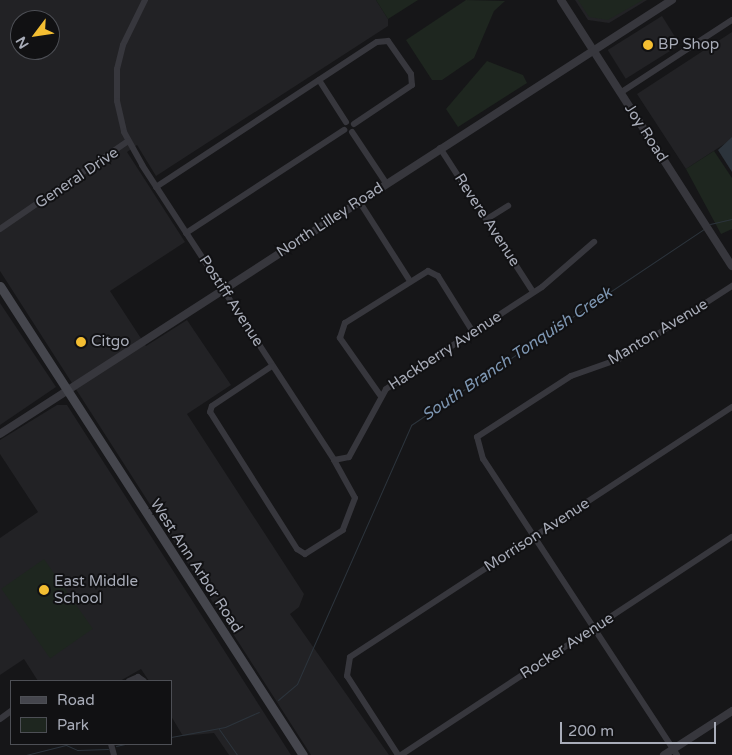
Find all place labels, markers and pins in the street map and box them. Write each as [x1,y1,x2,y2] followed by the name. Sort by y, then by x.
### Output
[658,36,719,54] place label: BP Shop
[642,39,654,51] marker: BP Shop
[91,333,129,351] place label: Citgo
[75,336,87,348] marker: Citgo
[54,572,138,607] place label: East Middle School
[38,584,50,596] marker: East Middle School

